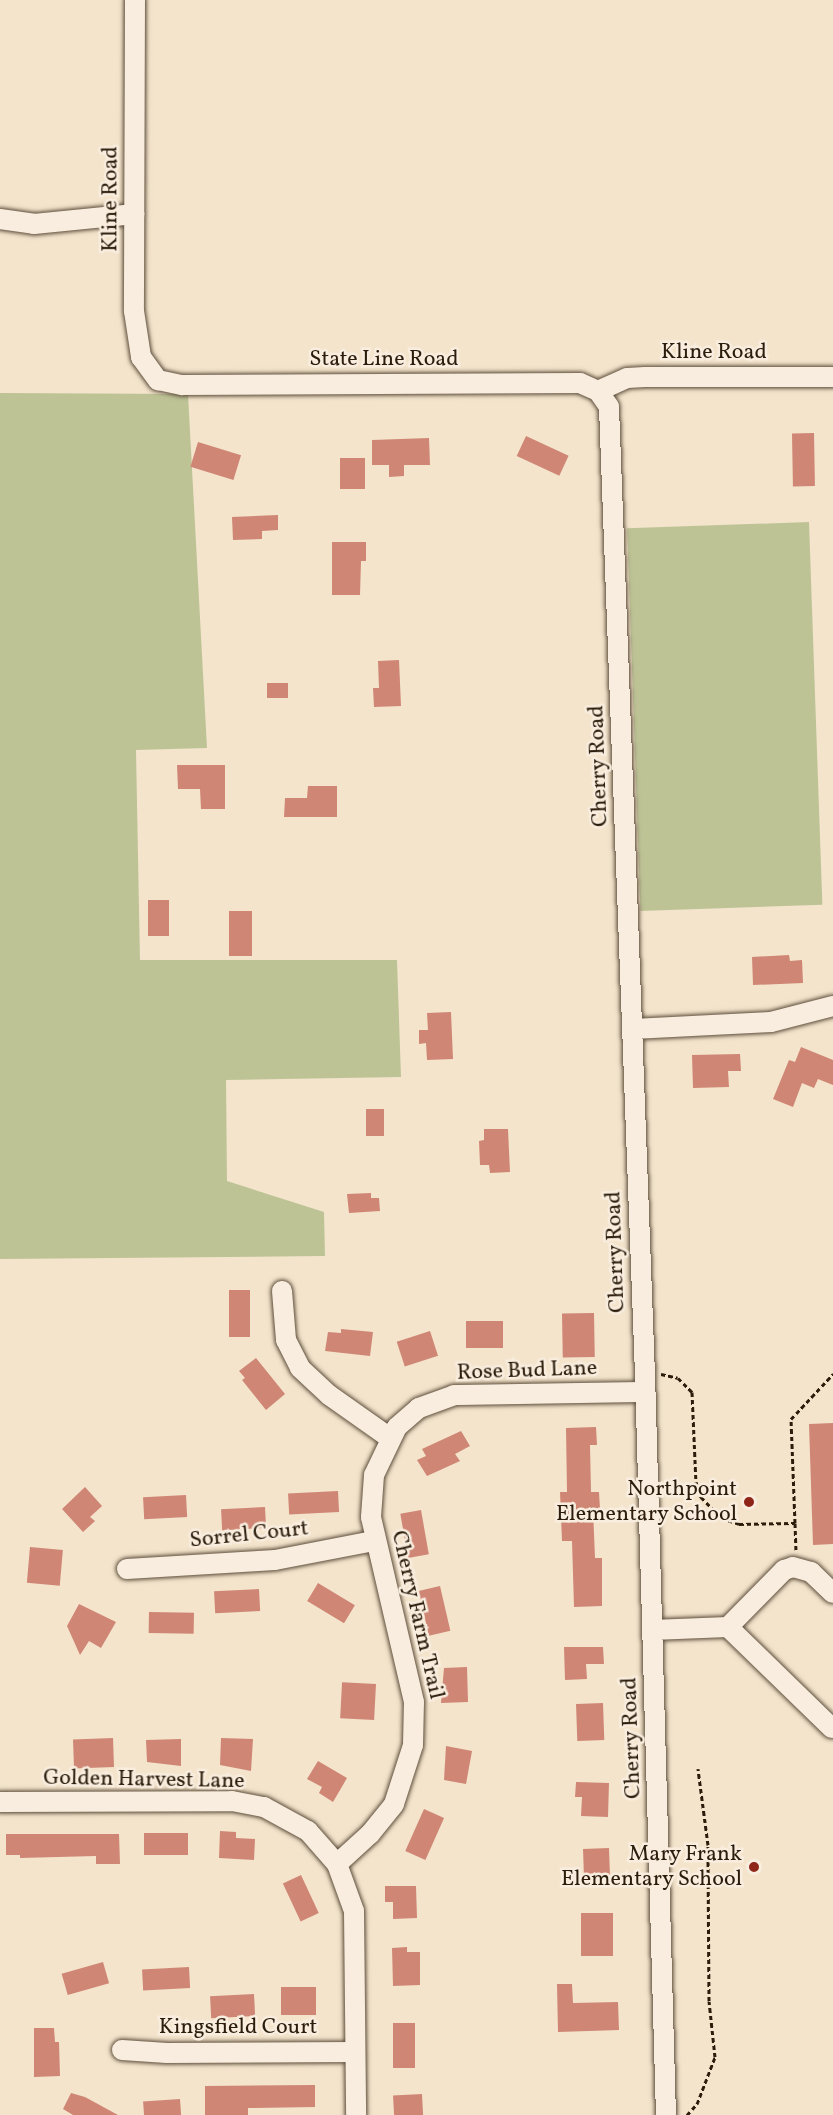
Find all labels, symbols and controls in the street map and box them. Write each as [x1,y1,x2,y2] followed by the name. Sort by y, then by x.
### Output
[98,146,124,252] street label: Kline Road
[661,340,767,366] street label: Kline Road
[309,347,459,373] street label: State Line Road
[584,704,614,828] street label: Cherry Road
[601,1190,631,1314] street label: Cherry Road
[456,1355,598,1387] street label: Rose Bud Lane
[555,1476,737,1528] place label: Northpoint Elementary School
[742,1495,756,1509] marker: Northpoint Elementary School
[188,1516,310,1554] street label: Sorrel Court
[385,1528,449,1702] street label: Cherry Farm Trail
[617,1676,647,1800] street label: Cherry Road
[43,1765,245,1795] street label: Golden Harvest Lane
[560,1841,742,1892] place label: Mary Frank Elementary School
[747,1860,761,1874] marker: Mary Frank Elementary School
[159,2015,317,2041] street label: Kingsfield Court

